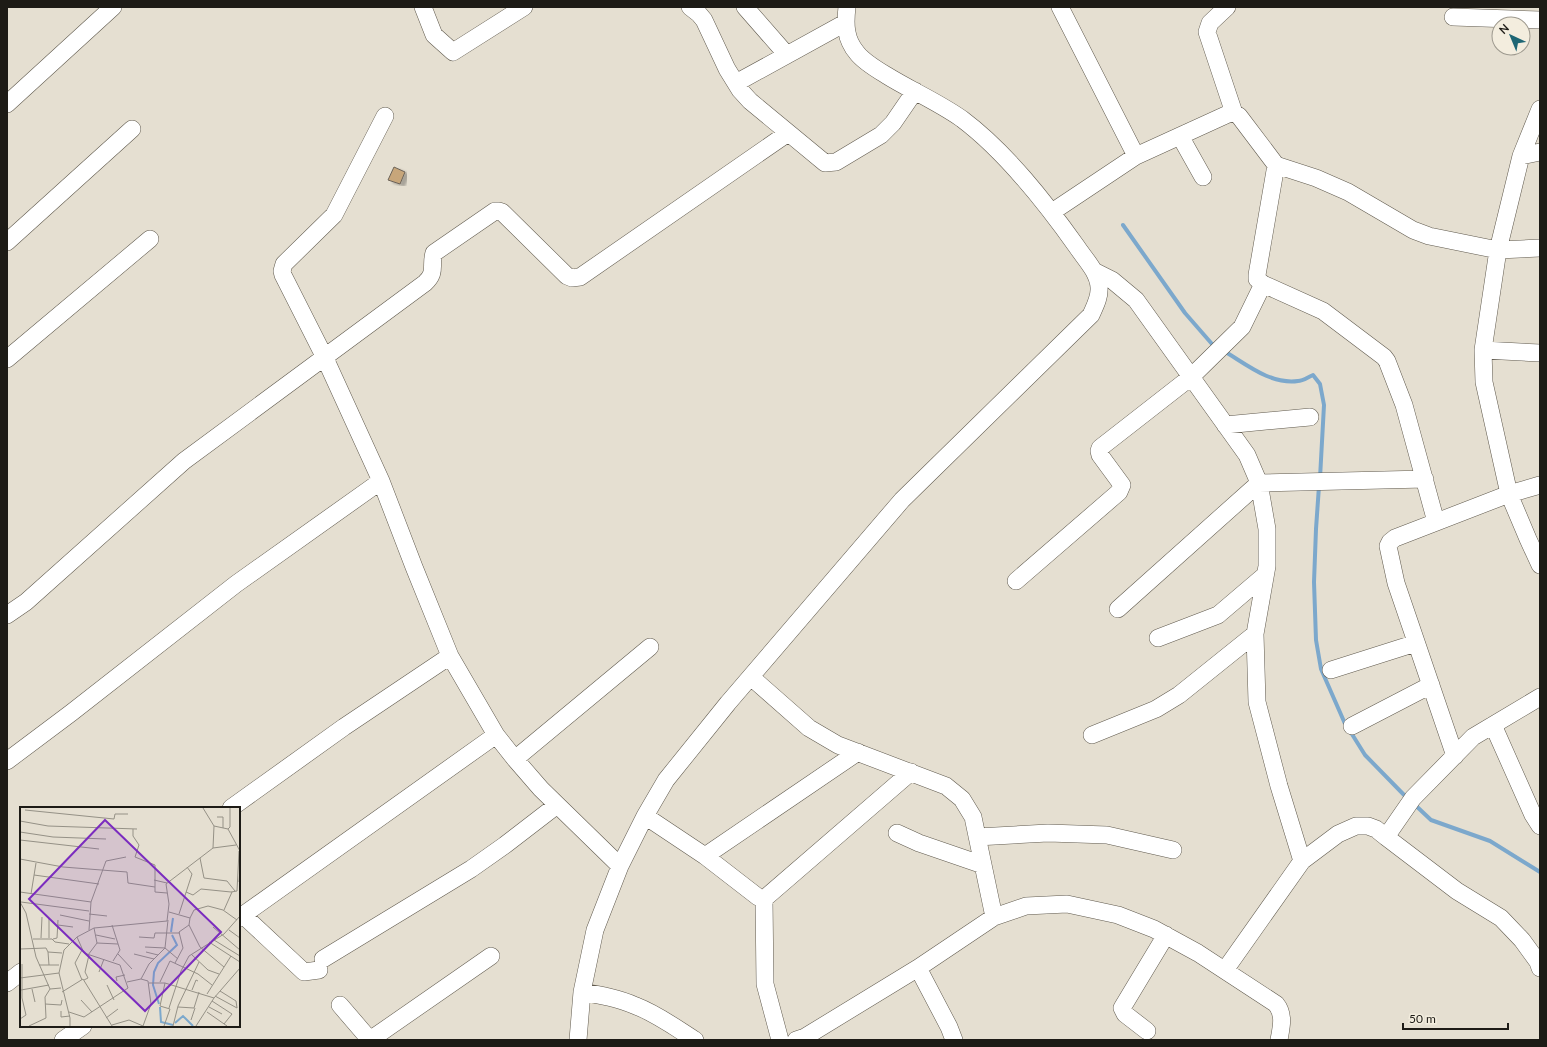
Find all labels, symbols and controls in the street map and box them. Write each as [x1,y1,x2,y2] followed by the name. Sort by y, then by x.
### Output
[1491,16,1531,56] north arrow
[1496,21,1511,36] text: N
[20,807,240,1027] inset map
[1403,1005,1508,1031] scale bar
[1409,1011,1436,1026] text: 50 m

